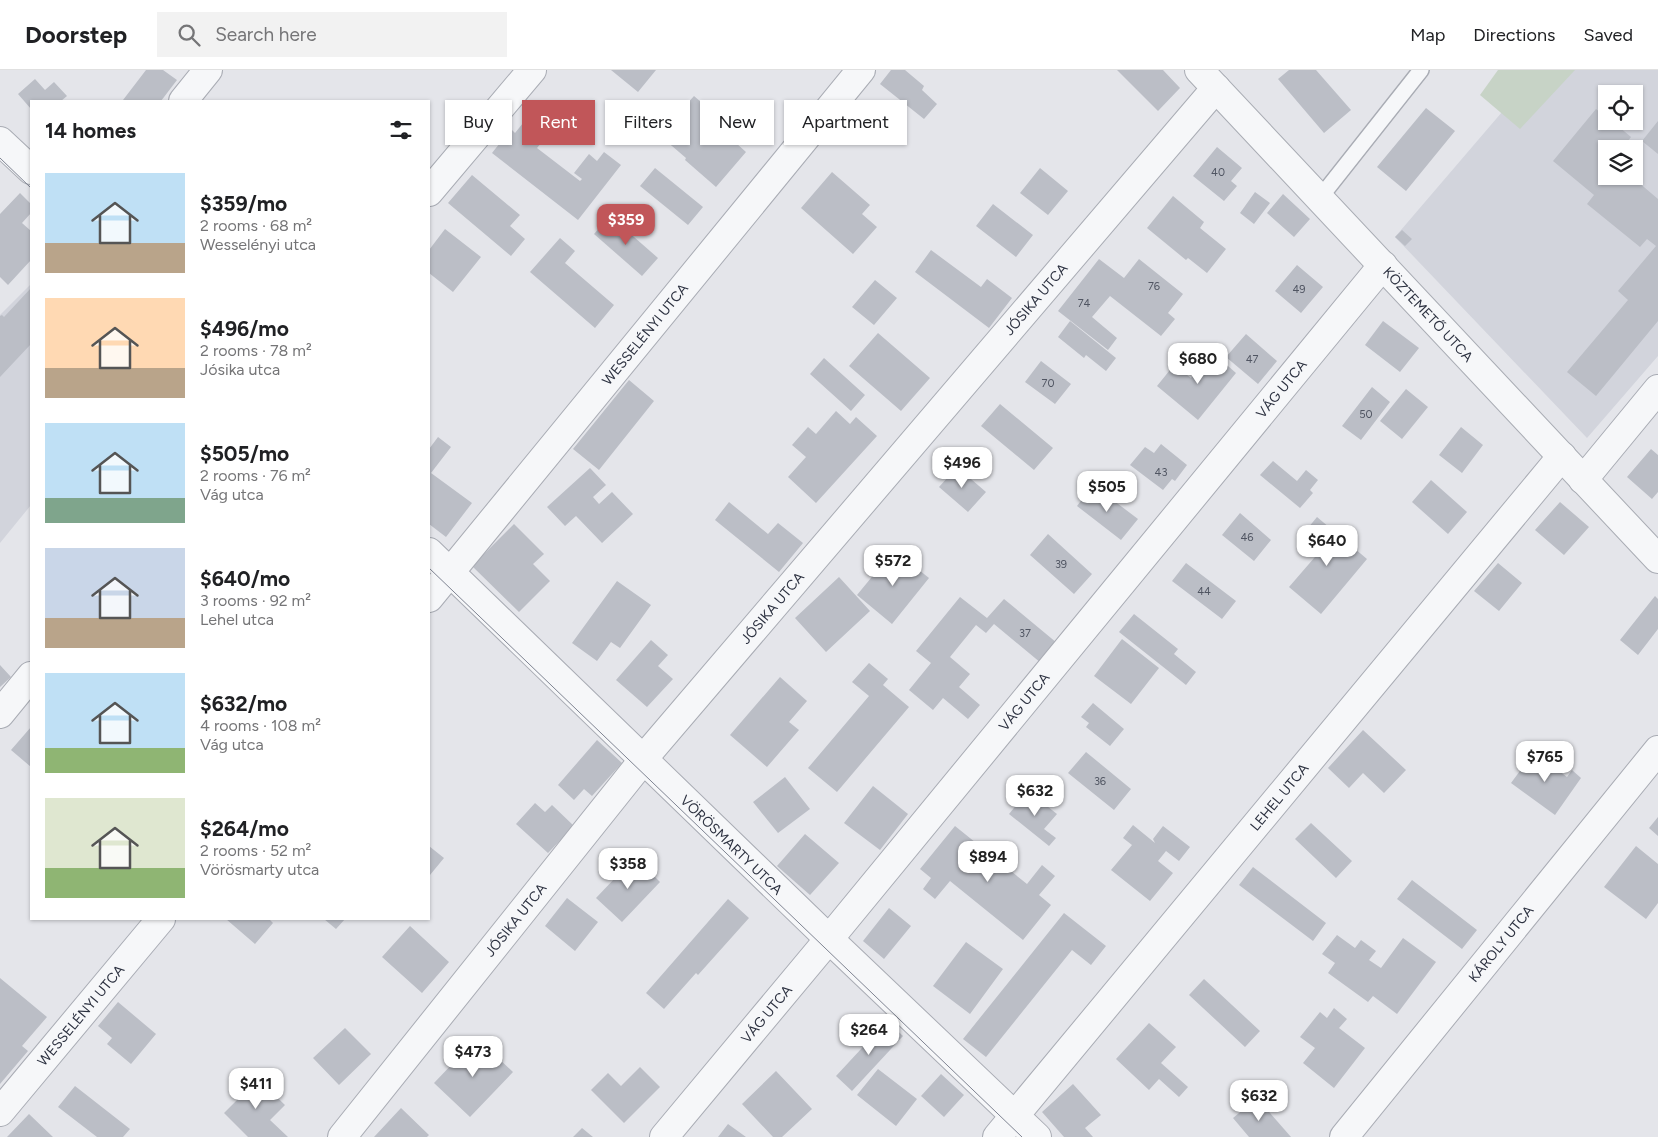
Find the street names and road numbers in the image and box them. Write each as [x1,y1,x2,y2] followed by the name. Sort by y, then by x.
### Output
[1000,259,1071,338] street label: JÓSIKA UTCA
[1380,263,1477,366] street label: KÖZTEMETŐ UTCA
[598,279,692,388] street label: WESSELÉNYI UTCA
[1252,356,1311,421] street label: VÁG UTCA
[737,568,808,647] street label: JÓSIKA UTCA
[995,669,1053,734] street label: VÁG UTCA
[1246,759,1312,834] street label: LEHEL UTCA
[677,791,787,898] street label: VÖRÖSMARTY UTCA
[481,879,550,960] street label: JÓSIKA UTCA
[1465,901,1537,985] street label: KÁROLY UTCA
[34,961,128,1069] street label: WESSELÉNYI UTCA
[737,981,796,1047] street label: VÁG UTCA

